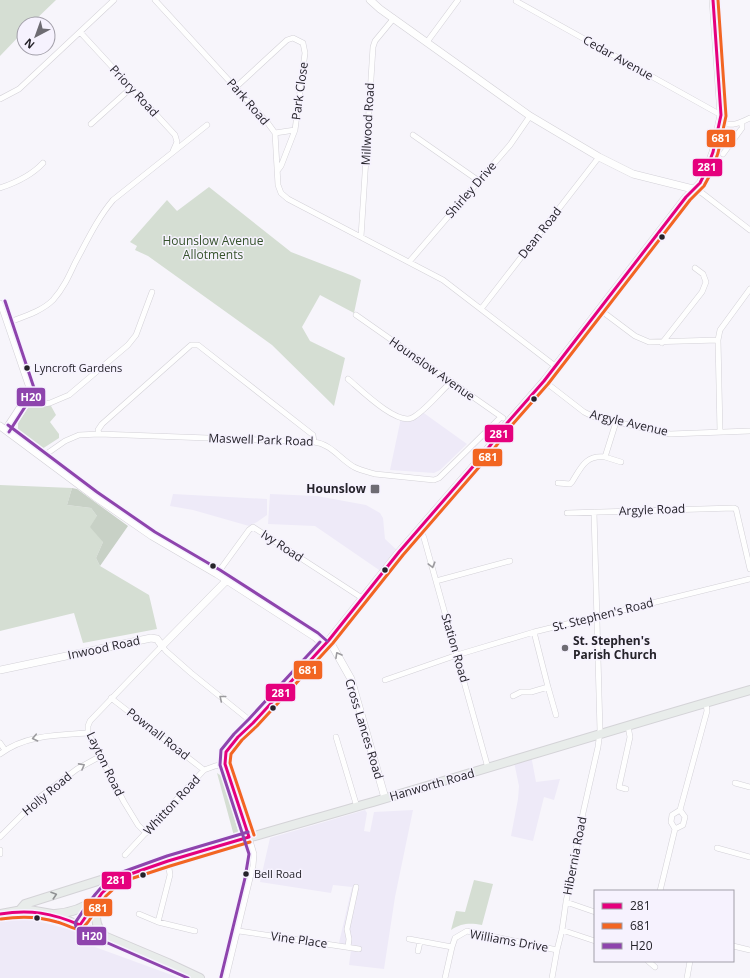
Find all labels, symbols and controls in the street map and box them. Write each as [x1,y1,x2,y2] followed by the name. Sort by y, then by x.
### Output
[16,16,56,56] north arrow
[580,31,657,84] street label: Cedar Avenue
[21,35,37,53] text: N
[106,61,163,120] street label: Priory Road
[287,61,312,121] street label: Park Close
[223,75,273,129] street label: Park Road
[357,82,378,166] street label: Millwood Road
[706,129,736,148] line badge: 681
[712,130,730,145] text: 681
[441,157,500,222] street label: Shirley Drive
[692,158,723,177] line badge: 281
[698,159,716,174] text: 281
[514,203,565,262] street label: Dean Road
[163,232,264,263] park label: Hounslow Avenue Allotments
[657,232,667,242] unlabelled marker
[386,333,479,405] street label: Hounslow Avenue
[34,360,122,375] place label: Lyncroft Gardens
[22,363,32,373] marker: Lyncroft Gardens
[16,387,46,407] line badge: H20
[21,389,42,404] text: H20
[529,394,539,404] unlabelled marker
[588,405,670,440] street label: Argyle Avenue
[484,424,514,443] line badge: 281
[490,426,508,441] text: 281
[208,429,314,450] street label: Maswell Park Road
[472,448,503,467] line badge: 681
[479,449,497,464] text: 681
[306,480,367,497] place label: Hounslow
[369,483,381,495] marker: Hounslow
[618,500,686,519] street label: Argyle Road
[258,526,307,566] street label: Ivy Road
[208,561,218,571] unlabelled marker
[427,561,436,568] one-way arrow
[380,565,390,575] unlabelled marker
[551,594,655,635] street label: St. Stephen's Road
[438,611,473,684] street label: Station Road
[66,632,142,663] street label: Inwood Road
[573,632,657,663] place label: St. Stephen's Parish Church
[560,643,570,653] marker: St. Stephen's Parish Church
[336,652,343,659] one-way arrow
[293,660,323,680] line badge: 681
[299,662,317,677] text: 681
[341,676,388,781] street label: Cross Lances Road
[265,683,296,702] line badge: 281
[272,685,290,700] text: 281
[220,696,227,703] one-way arrow
[268,703,278,713] unlabelled marker
[123,704,193,764] street label: Pownall Road
[83,729,128,799] street label: Layton Road
[32,734,38,742] one-way arrow
[78,763,85,771] one-way arrow
[387,764,476,805] street label: Hanworth Road
[18,768,75,819] street label: Holly Road
[139,771,204,838] street label: Whitton Road
[559,815,590,897] street label: Hibernia Road
[254,866,302,881] place label: Bell Road
[241,869,251,879] marker: Bell Road
[138,870,148,880] unlabelled marker
[101,871,132,890] line badge: 281
[107,872,125,887] text: 281
[594,890,734,962] legend
[50,891,57,900] one-way arrow
[630,897,651,914] text: 281
[83,898,113,917] line badge: 681
[89,900,107,915] text: 681
[32,913,42,923] unlabelled marker
[630,917,651,934] text: 681
[469,925,550,956] street label: Williams Drive
[76,926,107,946] line badge: H20
[270,927,329,952] street label: Vine Place
[82,928,103,943] text: H20
[630,937,653,954] text: H20

